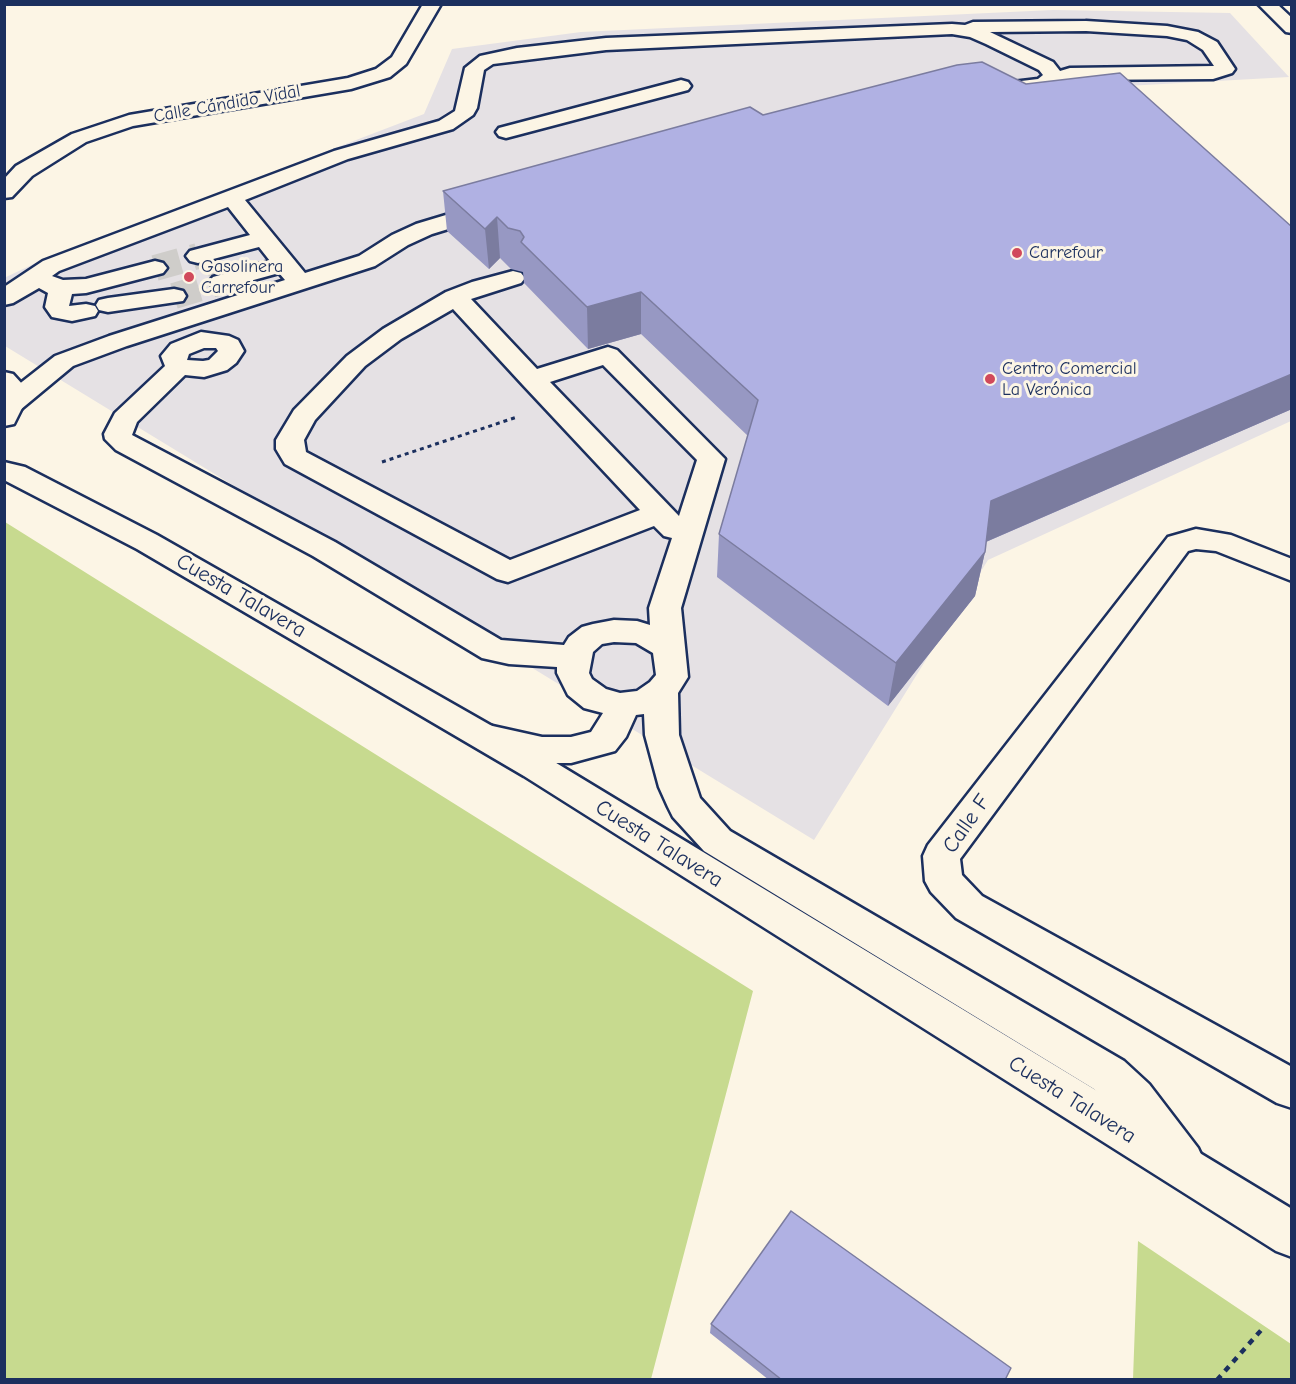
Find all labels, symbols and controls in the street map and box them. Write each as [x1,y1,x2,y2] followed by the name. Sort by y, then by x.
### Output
[152,80,302,128] street label: Calle Cándido Vidal
[1029,242,1103,264] place label: Carrefour
[1010,246,1024,260] marker: Carrefour
[201,256,283,298] place label: Gasolinera Carrefour
[182,270,196,284] marker: Gasolinera Carrefour
[1002,358,1137,400] place label: Centro Comercial La Verónica
[983,372,997,386] marker: Centro Comercial La Verónica
[171,548,311,644] street label: Cuesta Talavera
[937,790,997,858] street label: Calle F
[590,794,728,894] street label: Cuesta Talavera
[1003,1050,1141,1150] street label: Cuesta Talavera

